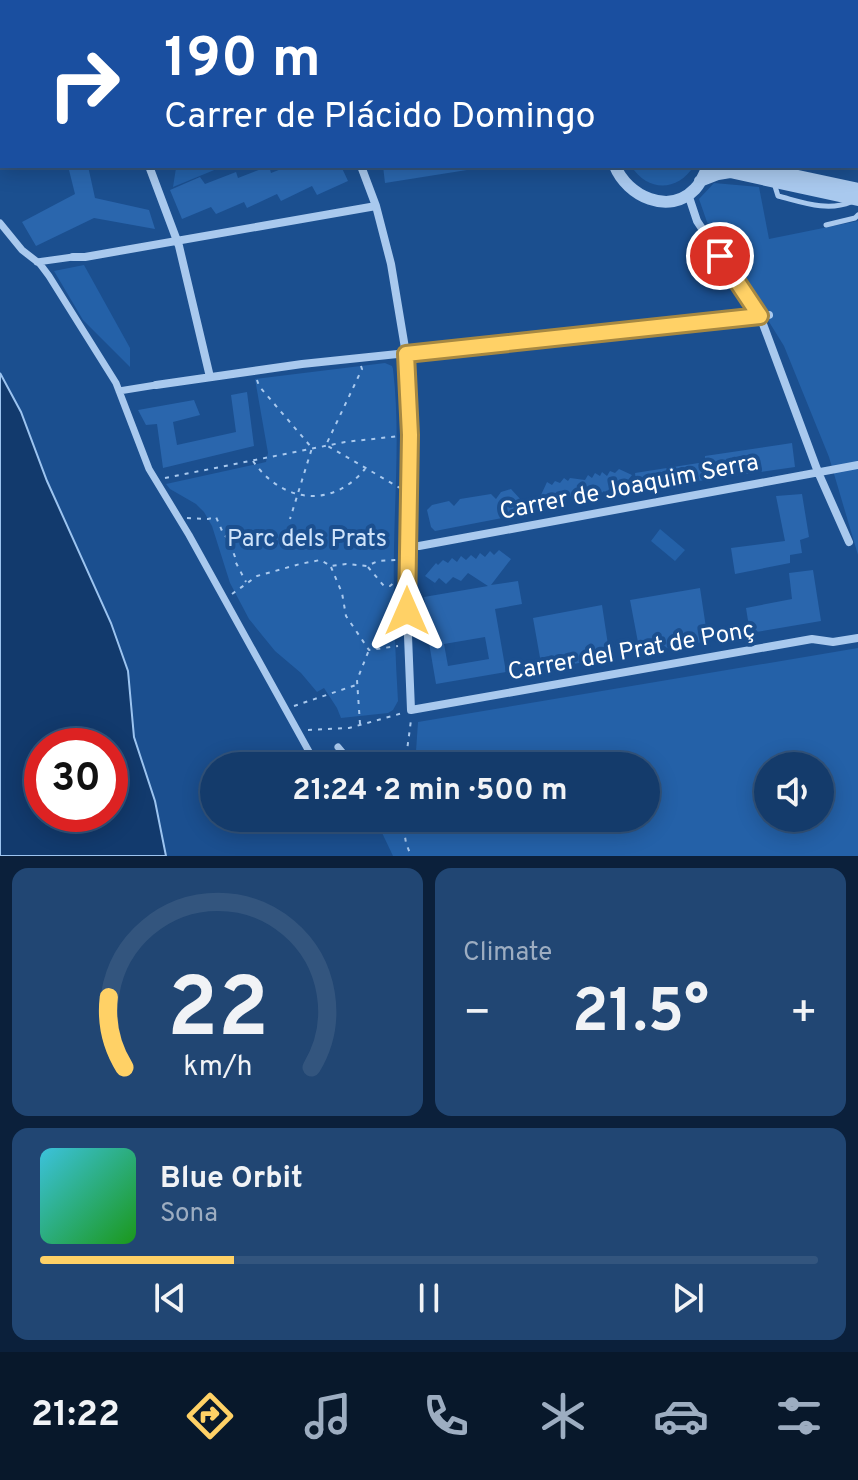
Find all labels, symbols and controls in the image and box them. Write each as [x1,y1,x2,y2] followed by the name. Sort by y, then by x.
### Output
[164,26,321,96] text: 190 m
[32,32,136,136] icon: right
[164,95,596,141] text: Carrer de Plácido Domingo
[686,222,754,290] pin
[698,234,742,278] icon: arrive
[497,448,761,528] street label: Carrer de Joaquim Serra
[227,525,387,555] park label: Parc dels Prats
[365,569,449,653] position arrow
[506,615,757,688] street label: Carrer del Prat de Ponç
[24,728,128,832] speed limit sign: 30
[754,752,834,832] map controls
[754,752,834,832] button: sound
[292,773,568,810] text: 21:24 · 2 min · 500 m
[463,937,552,970] text: Climate
[167,961,268,1066] text: 22
[572,977,709,1053] text: 21.5°
[463,987,491,1043] text: −
[790,987,818,1043] text: +
[183,1050,252,1086] text: km/h
[160,1161,303,1198] text: Blue Orbit
[160,1198,218,1231] text: Sona
[148,1276,192,1320] icon: previous
[407,1276,451,1320] icon: pause
[666,1276,710,1320] icon: next
[182,1388,238,1444] icon: directions
[300,1388,356,1444] icon: music
[418,1388,474,1444] icon: phone
[535,1388,591,1444] icon: climate
[653,1388,709,1444] icon: car
[771,1388,827,1444] icon: filters
[31,1393,120,1439] text: 21:22

